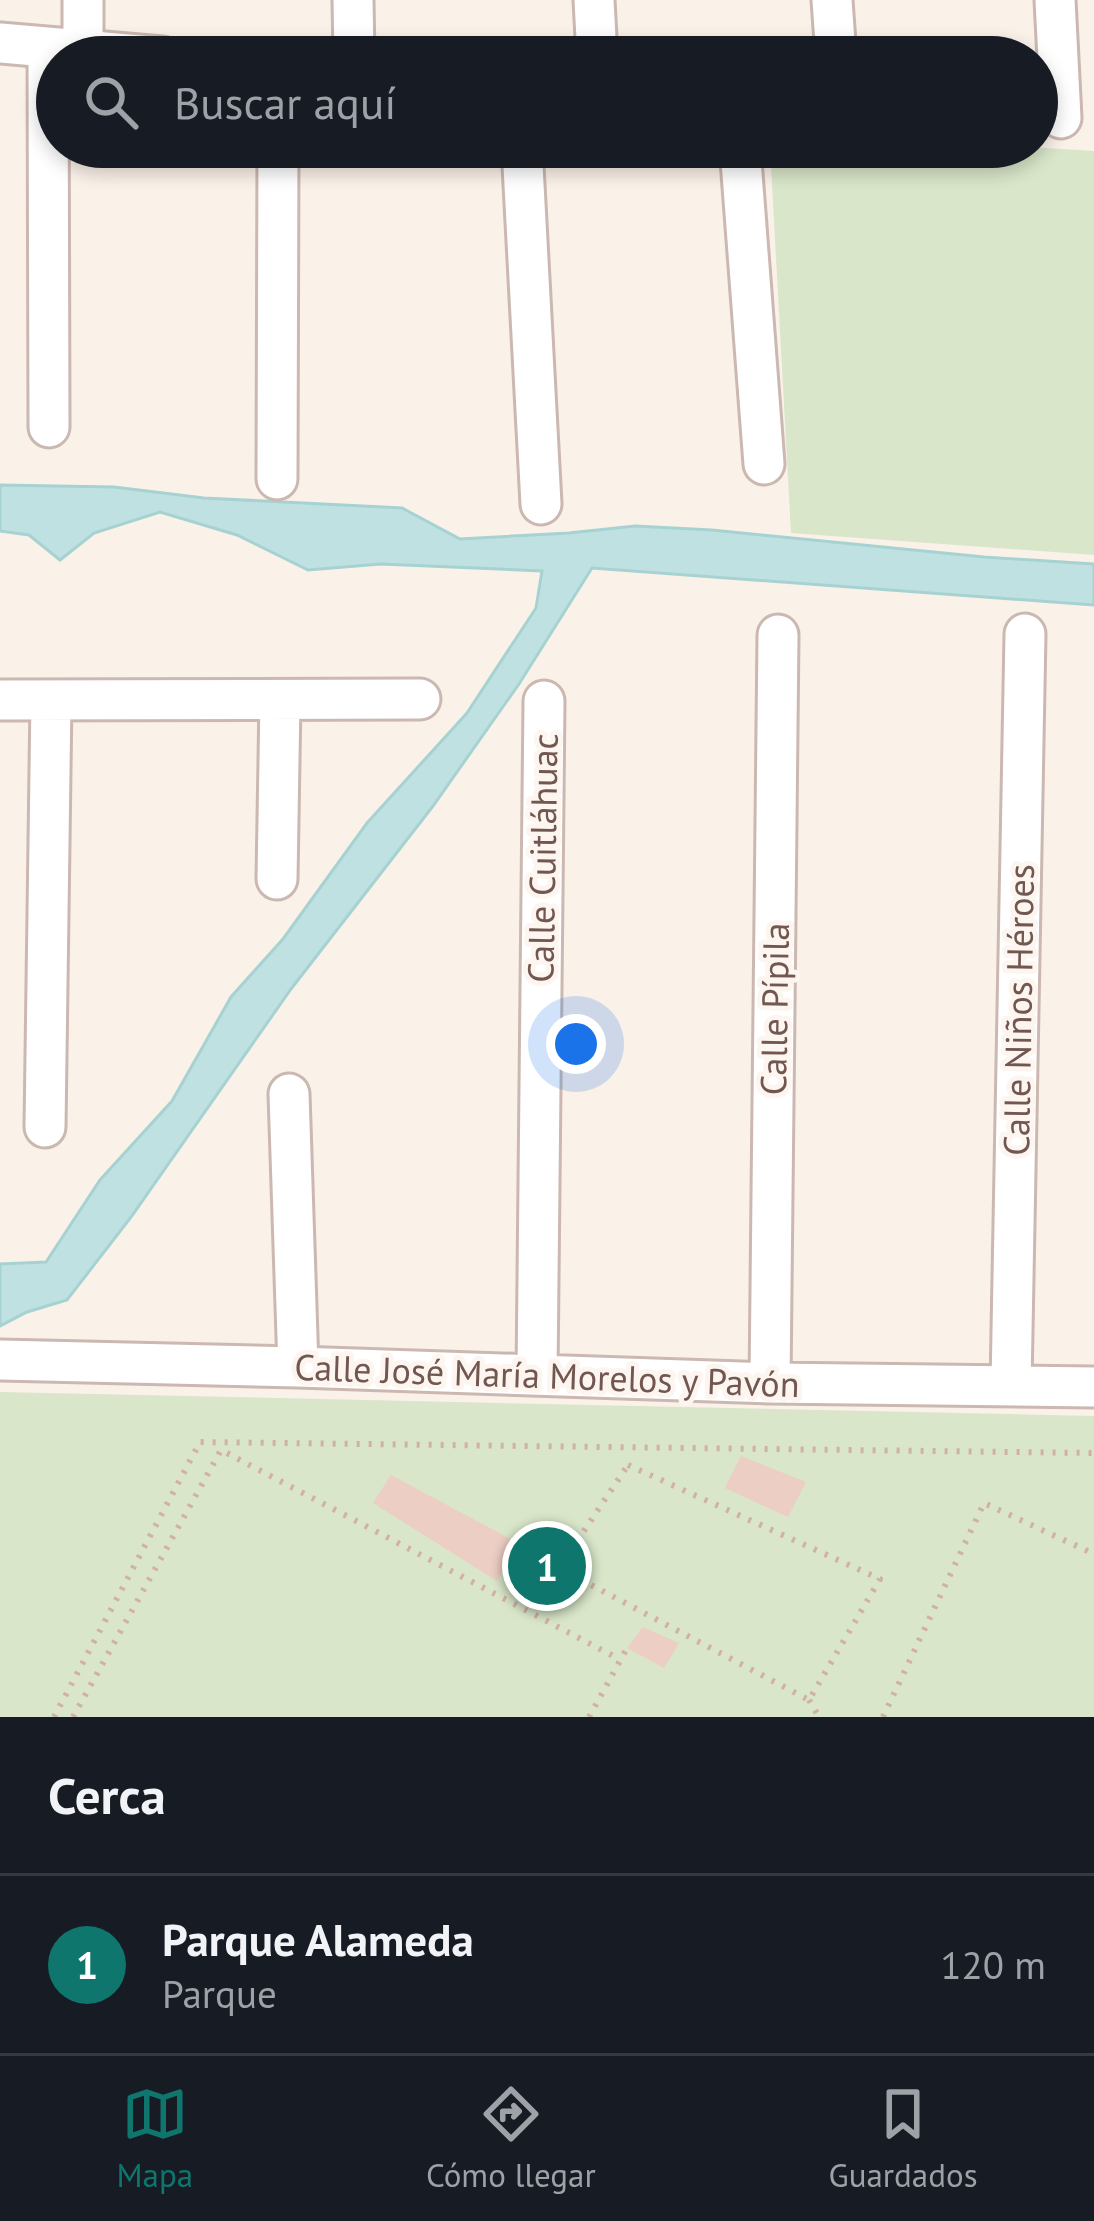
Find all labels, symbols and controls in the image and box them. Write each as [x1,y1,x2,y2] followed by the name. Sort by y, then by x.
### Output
[36,36,1058,168] search box
[78,69,144,135] icon: search
[174,73,396,131] text: Buscar aquí
[516,733,568,983] street label: Calle Cuitláhuac
[992,864,1044,1156] street label: Calle Niños Héroes
[749,922,799,1096] street label: Calle Pípila
[546,1014,606,1074] your location
[294,1343,800,1407] street label: Calle José María Morelos y Pavón
[508,1521,586,1611] pin: 1
[48,1762,166,1828] text: Cerca
[162,1910,474,1968] text: Parque Alameda
[76,1939,98,1990] text: 1
[940,1939,1046,1990] text: 120 m
[162,1968,277,2019] text: Parque
[116,2081,193,2196] tab: Mapa
[426,2081,596,2196] tab: Cómo llegar
[829,2081,978,2196] tab: Guardados

